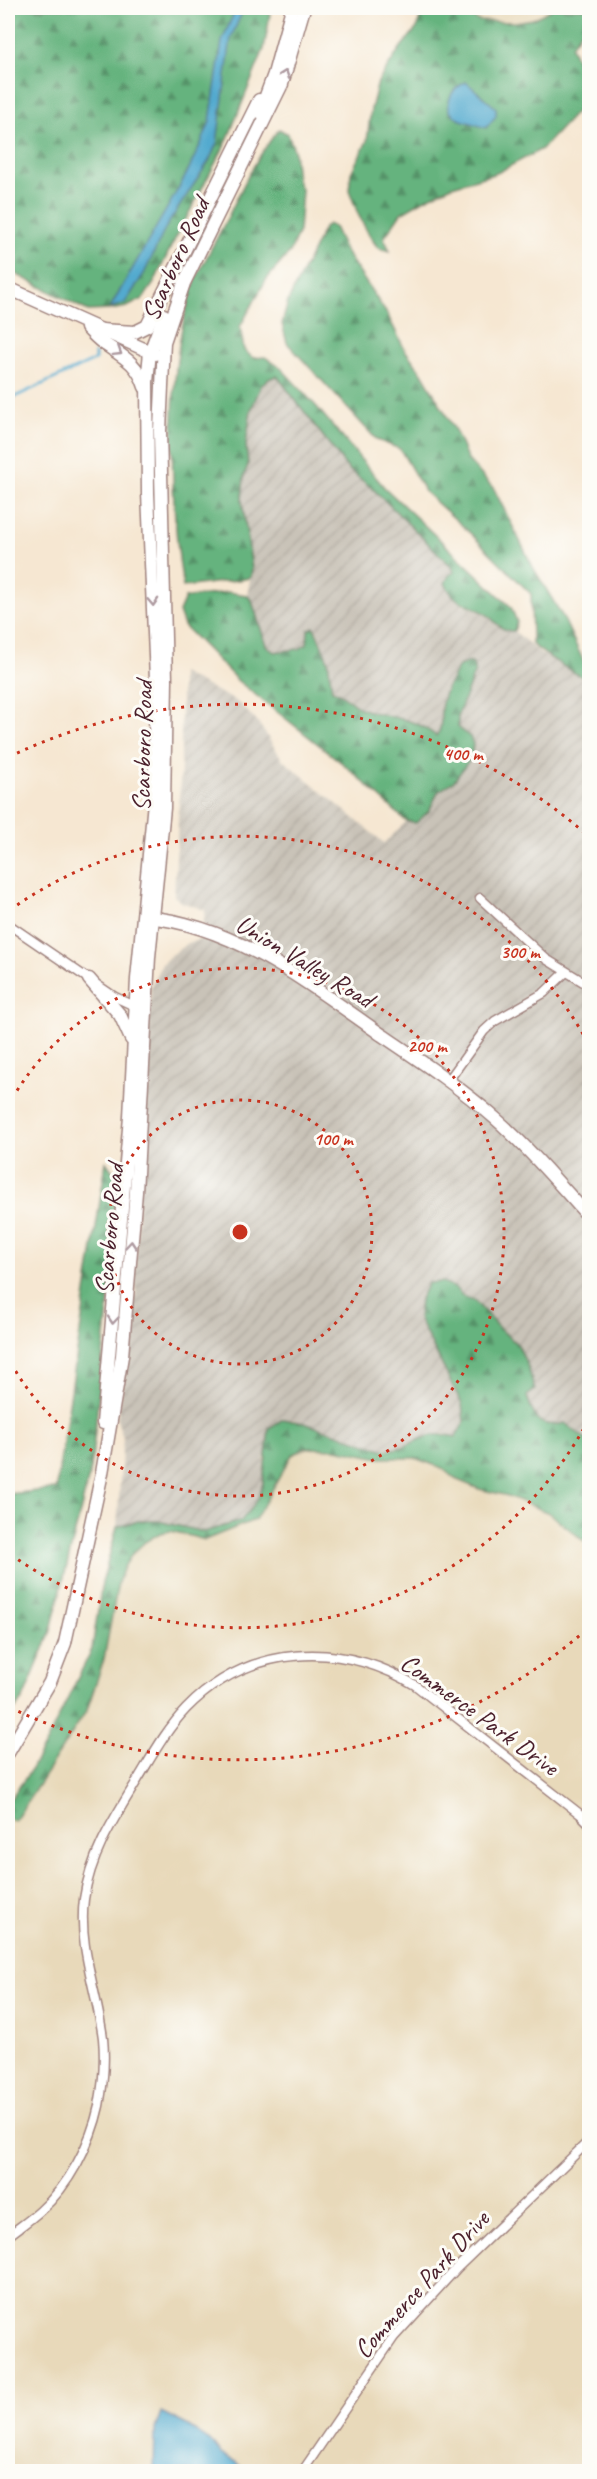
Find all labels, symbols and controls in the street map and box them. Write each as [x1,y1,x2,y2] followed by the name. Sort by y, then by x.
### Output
[278,69,291,80] one-way arrow
[134,189,219,326] street label: Scarboro Road
[112,345,122,357] one-way arrow
[146,597,159,606] one-way arrow
[125,677,160,812] street label: Scarboro Road
[444,743,484,765] text: 400 m
[230,907,383,1017] street label: Union Valley Road
[501,941,541,963] text: 300 m
[408,1035,448,1057] text: 200 m
[314,1128,354,1150] text: 100 m
[87,1159,132,1296] street label: Scarboro Road
[230,1222,250,1242] centre of rings
[124,1241,137,1250] one-way arrow
[107,1315,120,1324] one-way arrow
[394,1646,567,1784] street label: Commerce Park Drive
[346,2202,497,2365] street label: Commerce Park Drive

